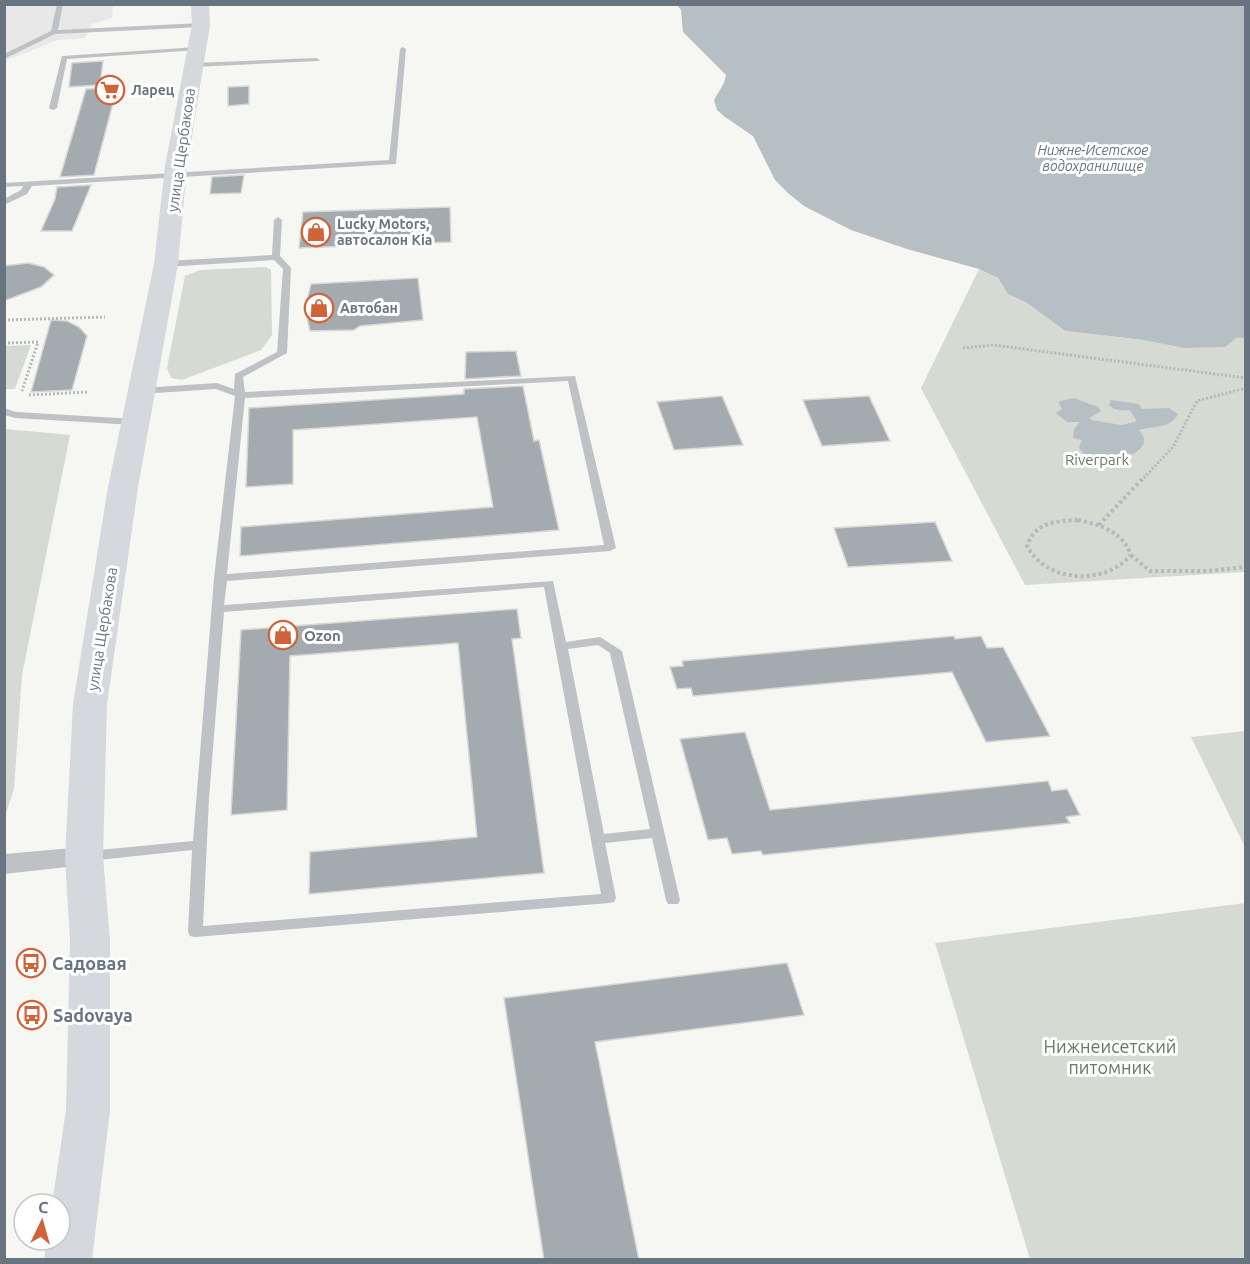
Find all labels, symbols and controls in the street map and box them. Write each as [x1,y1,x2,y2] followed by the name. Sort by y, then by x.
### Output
[94,74,126,106] supermarket icon: Ларец
[131,82,175,98] place label: Ларец
[164,87,198,213] street label: улица Щербакова
[1038,142,1148,174] water label: Нижне-Исетское водохранилище
[300,216,332,248] shop icon: Lucky Motors, автосалон Kia
[337,216,432,248] place label: Lucky Motors, автосалон Kia
[303,292,335,324] shop icon: Автобан
[340,300,398,316] place label: Автобан
[1065,451,1129,468] park label: Riverpark
[84,566,120,692] street label: улица Щербакова
[267,619,299,651] shop icon: Ozon
[304,627,341,644] place label: Ozon
[15,947,47,979] bus stop icon: Садовая
[52,953,127,973] place label: Садовая
[16,999,48,1031] bus stop icon: Sadovaya
[53,1005,133,1025] place label: Sadovaya
[1044,1036,1176,1077] park label: Нижнеисетский питомник
[12,1192,72,1252] north arrow
[37,1198,49,1216] text: С

